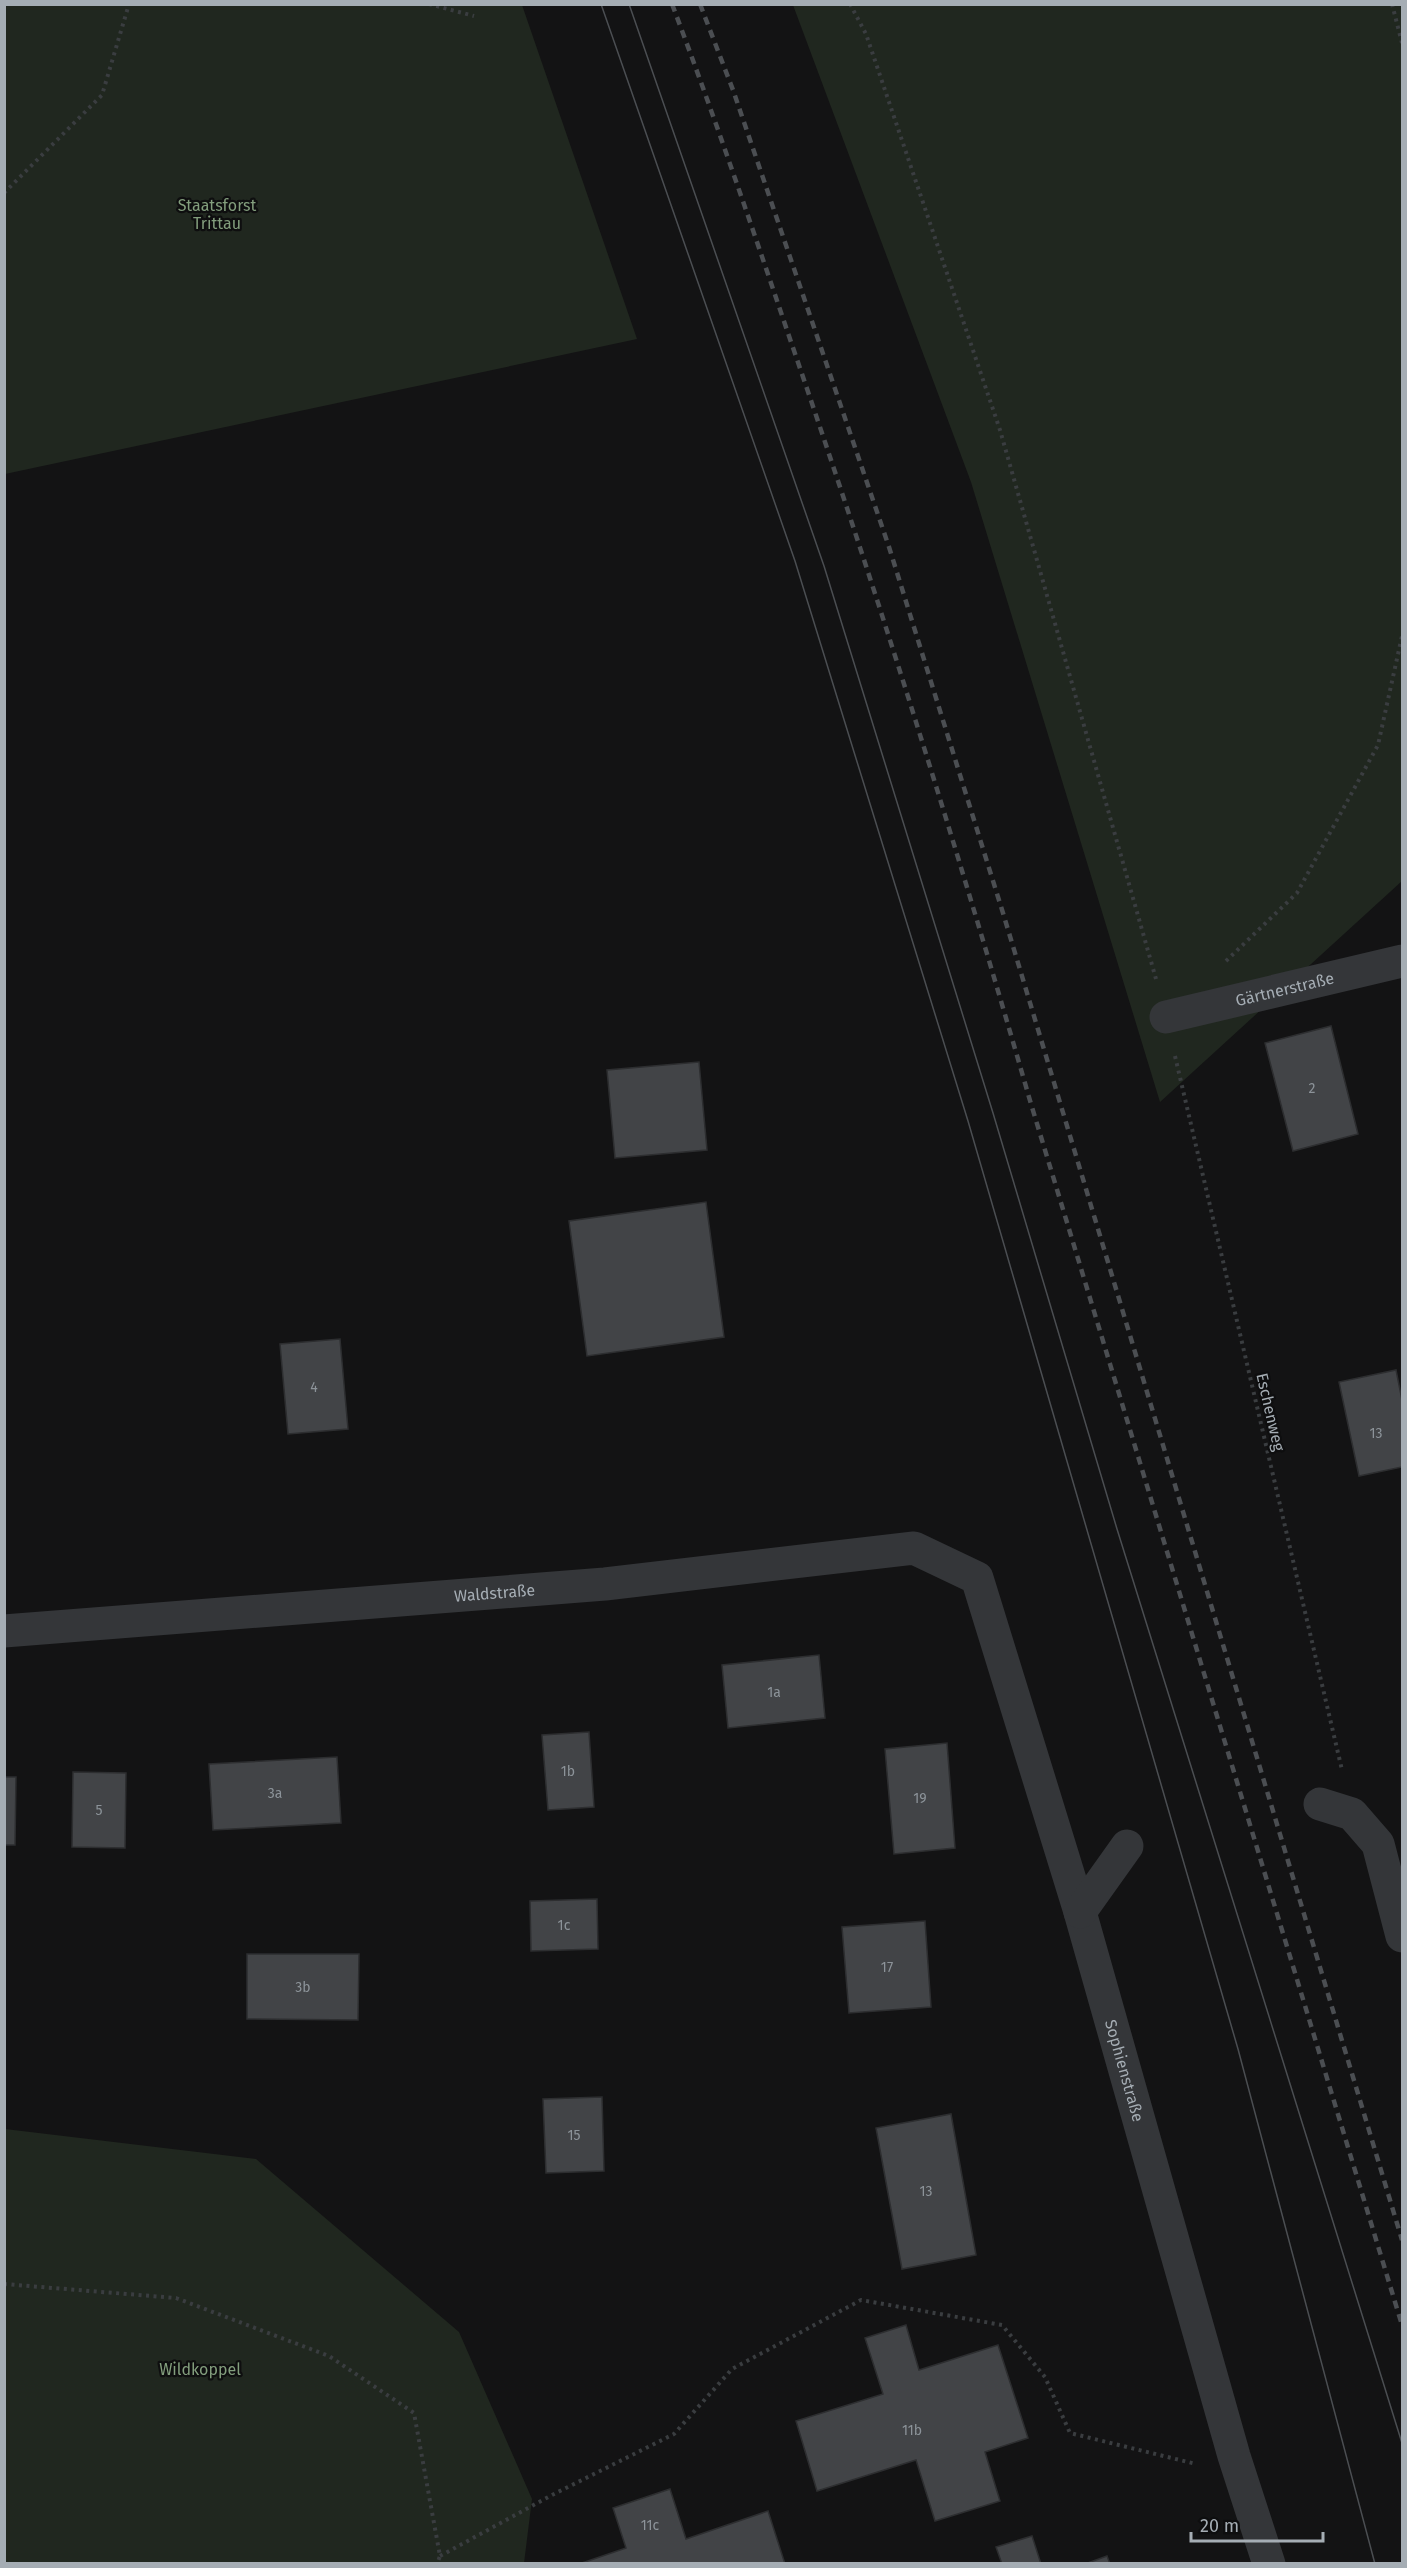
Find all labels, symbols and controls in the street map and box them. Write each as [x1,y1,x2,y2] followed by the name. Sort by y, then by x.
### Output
[178,196,257,233] park label: Staatsforst Trittau
[1234,968,1336,1010] street label: Gärtnerstraße
[1309,1080,1316,1097] house number: 2
[1252,1371,1289,1454] street label: Eschenweg
[310,1379,318,1396] house number: 4
[1369,1425,1383,1442] house number: 13
[453,1580,536,1606] street label: Waldstraße
[767,1684,781,1701] house number: 1a
[561,1763,575,1780] house number: 1b
[268,1785,282,1802] house number: 3a
[913,1790,927,1807] house number: 19
[95,1802,103,1819] house number: 5
[558,1917,571,1934] house number: 1c
[881,1959,893,1976] house number: 17
[295,1979,311,1996] house number: 3b
[1101,2017,1148,2124] street label: Sophienstraße
[567,2127,581,2144] house number: 15
[919,2183,933,2200] house number: 13
[159,2360,241,2379] park label: Wildkoppel
[902,2422,922,2439] house number: 11b
[1191,2505,1323,2543] scale bar
[1200,2515,1239,2537] text: 20 m
[641,2517,660,2534] house number: 11c

